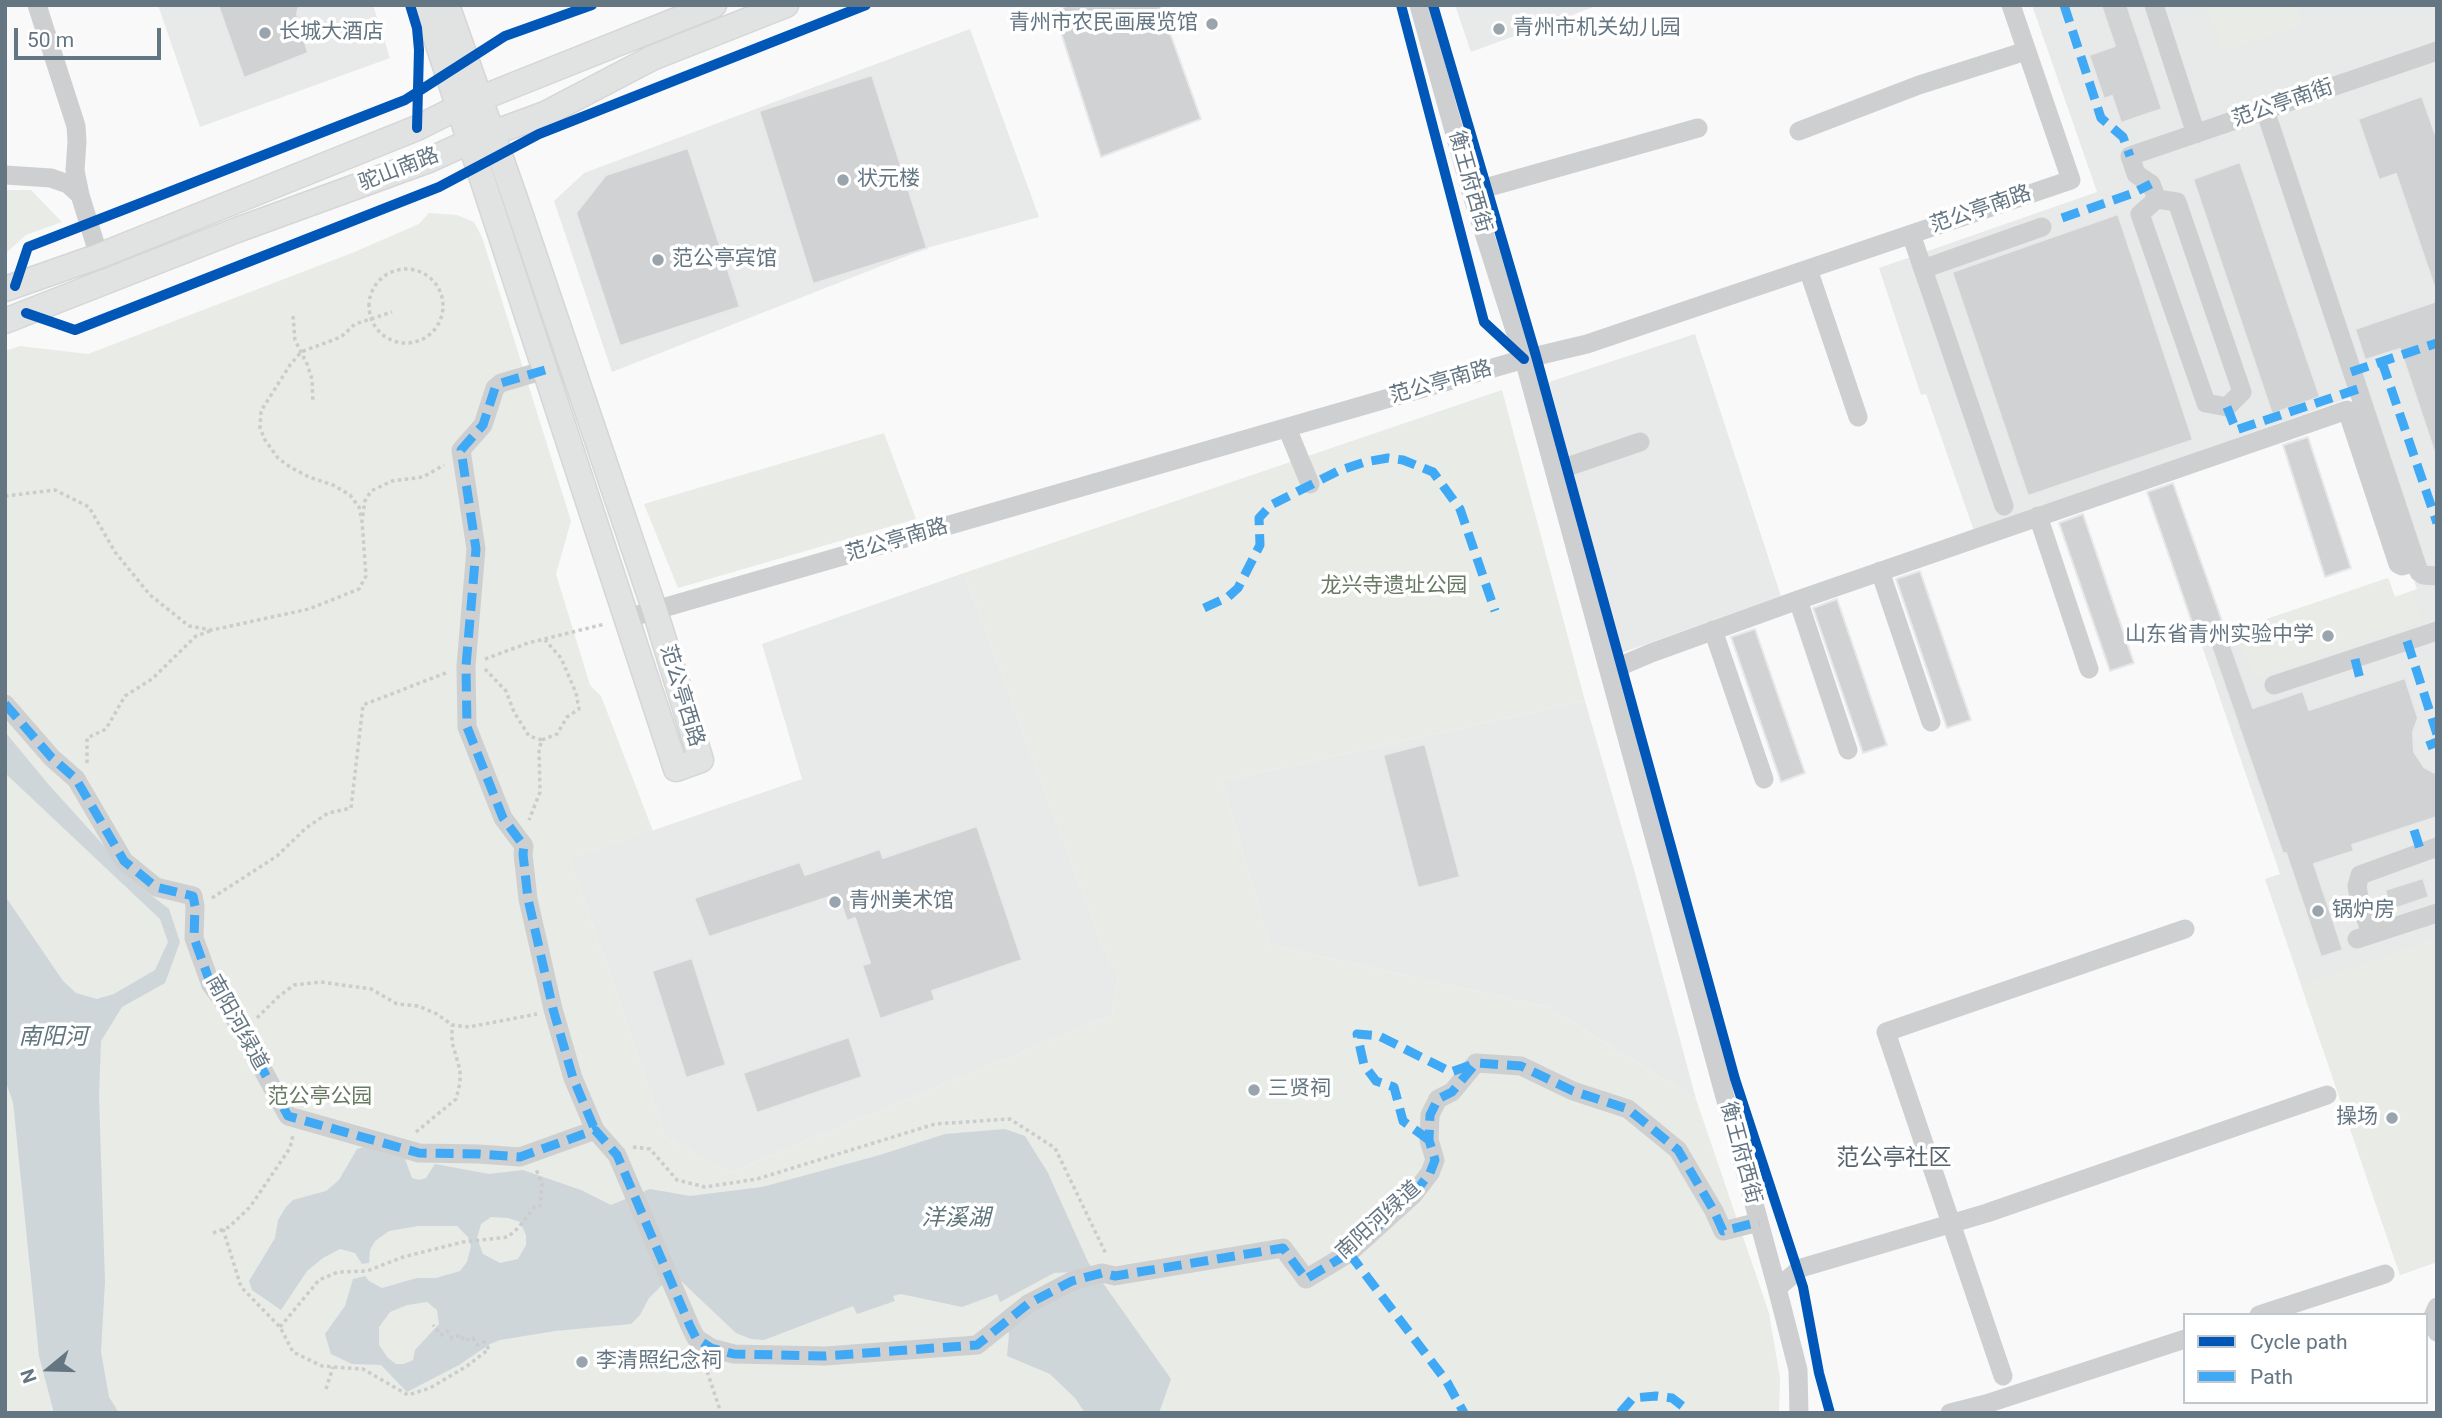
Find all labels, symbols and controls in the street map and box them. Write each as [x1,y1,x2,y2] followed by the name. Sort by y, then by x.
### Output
[1009,11,1198,37] place label: 青州市农民画展览馆
[18,14,164,58] scale bar
[1204,16,1220,32] marker: 青州市农民画展览馆
[1513,16,1681,42] place label: 青州市机关幼儿园
[279,20,384,46] place label: 长城大酒店
[1491,21,1507,37] marker: 青州市机关幼儿园
[257,25,273,41] marker: 长城大酒店
[27,28,74,52] text: 50 m
[2229,75,2337,133] street label: 范公亭南街
[1442,128,1496,236] street label: 衡王府西街
[355,143,443,197] street label: 驼山南路
[857,167,920,193] place label: 状元楼
[835,172,851,188] marker: 状元楼
[1927,181,2035,239] street label: 范公亭南路
[672,247,777,273] place label: 范公亭宾馆
[650,252,666,268] marker: 范公亭宾馆
[1387,356,1495,410] street label: 范公亭南路
[843,514,951,568] street label: 范公亭南路
[1321,574,1467,600] park label: 龙兴寺遗址公园
[2125,623,2314,649] place label: 山东省青州实验中学
[2320,628,2336,644] marker: 山东省青州实验中学
[654,642,708,750] street label: 范公亭西路
[849,889,954,915] place label: 青州美术馆
[827,894,843,910] marker: 青州美术馆
[2332,898,2395,924] place label: 锅炉房
[2310,903,2326,919] marker: 锅炉房
[200,971,272,1075] street label: 南阳河绿道
[19,1024,87,1052] water label: 南阳河
[1268,1077,1331,1103] place label: 三贤祠
[1246,1082,1262,1098] marker: 三贤祠
[268,1085,372,1111] park label: 范公亭公园
[1714,1099,1766,1207] street label: 衡王府西街
[2336,1105,2378,1131] place label: 操场
[2384,1110,2400,1126] marker: 操场
[1837,1145,1951,1173] district label: 范公亭社区
[1332,1177,1426,1265] street label: 南阳河绿道
[922,1205,990,1233] water label: 洋溪湖
[2183,1313,2428,1404] legend
[2250,1330,2348,1354] text: Cycle path
[14,1334,84,1404] north arrow
[596,1349,722,1375] place label: 李清照纪念祠
[574,1354,590,1370] marker: 李清照纪念祠
[2250,1365,2293,1389] text: Path
[16,1366,42,1386] text: N

